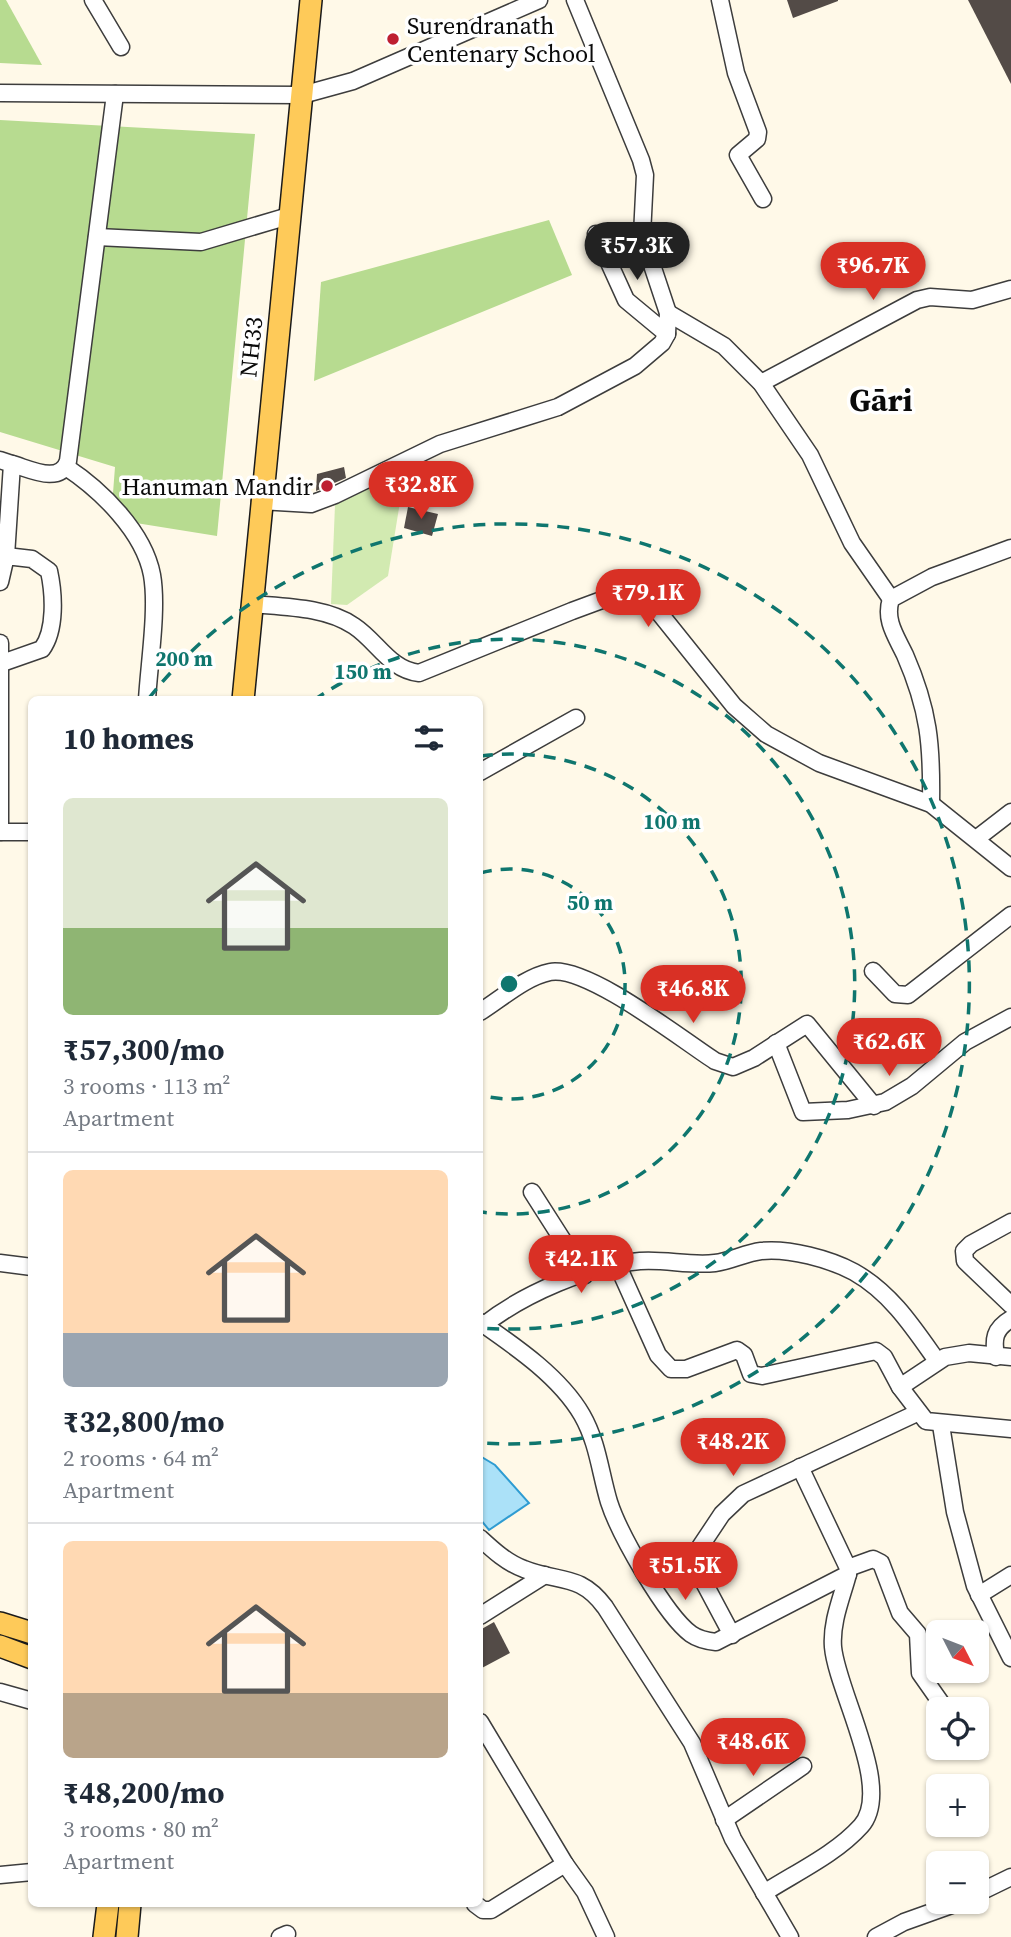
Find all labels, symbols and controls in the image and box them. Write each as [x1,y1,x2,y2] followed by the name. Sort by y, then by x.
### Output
[407,9,595,70] place label: Surendranath Centenary School
[385,31,401,47] marker: Surendranath Centenary School
[580,222,694,282] pin: ₹57.3K
[601,229,673,261] text: ₹57.3K
[816,243,930,302] pin: ₹96.7K
[837,249,909,281] text: ₹96.7K
[231,315,271,379] street label: NH33
[849,378,913,422] district label: Gāri
[364,462,478,521] pin: ₹32.8K
[385,468,457,500] text: ₹32.8K
[121,470,313,503] place label: Hanuman Mandir
[319,478,335,494] marker: Hanuman Mandir
[591,570,705,629] pin: ₹79.1K
[612,576,684,608] text: ₹79.1K
[155,644,213,673] text: 200 m
[334,657,392,686] text: 150 m
[63,718,194,759] text: 10 homes
[410,719,448,757] icon: filters
[643,807,701,836] text: 100 m
[193,843,319,969] icon: home
[567,888,613,917] text: 50 m
[636,965,750,1025] pin: ₹46.8K
[497,972,521,996] centre of rings
[657,972,729,1004] text: ₹46.8K
[832,1018,946,1078] pin: ₹62.6K
[853,1025,925,1057] text: ₹62.6K
[63,1029,225,1070] text: ₹57,300/mo
[63,1070,230,1102] text: 3 rooms · 113 m²
[63,1102,174,1134] text: Apartment
[193,1215,319,1341] icon: home
[524,1236,638,1295] pin: ₹42.1K
[545,1242,617,1274] text: ₹42.1K
[63,1401,225,1442] text: ₹32,800/mo
[676,1418,790,1478] pin: ₹48.2K
[697,1425,769,1457] text: ₹48.2K
[63,1442,219,1474] text: 2 rooms · 64 m²
[63,1474,174,1506] text: Apartment
[628,1542,742,1602] pin: ₹51.5K
[649,1549,721,1581] text: ₹51.5K
[193,1586,319,1712] icon: home
[926,1620,989,1684] north arrow
[926,1620,989,1914] map controls
[926,1697,989,1760] button: locate
[696,1718,810,1778] pin: ₹48.6K
[717,1725,789,1757] text: ₹48.6K
[63,1772,225,1813] text: ₹48,200/mo
[926,1774,989,1837] button: +
[63,1813,219,1845] text: 3 rooms · 80 m²
[63,1845,174,1877] text: Apartment
[926,1851,989,1914] button: −

